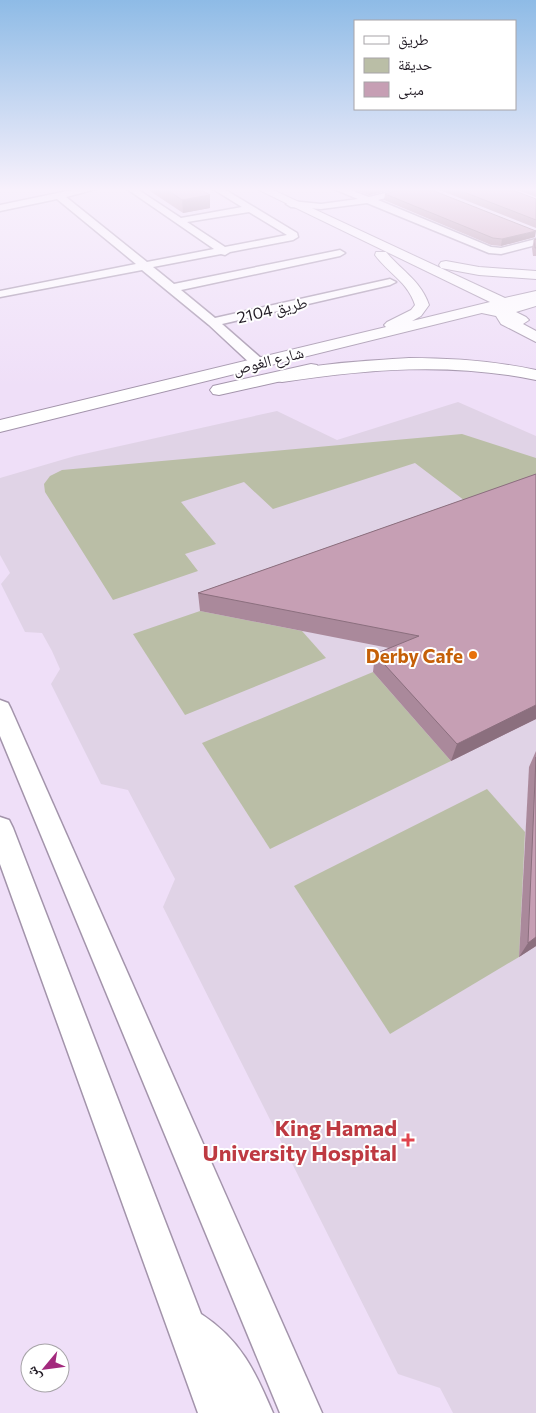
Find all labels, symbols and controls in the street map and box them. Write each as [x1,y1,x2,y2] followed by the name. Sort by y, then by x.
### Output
[354,20,516,110] legend
[398,30,429,50] text: طريق
[398,55,433,73] text: حديقة
[398,80,424,100] text: مبنى
[235,292,309,328] street label: طريق 2104
[231,342,306,380] street label: شارع الغوص
[366,644,463,667] place label: Derby Cafe
[467,649,479,661] marker: Derby Cafe
[203,1114,397,1166] place label: King Hamad University Hospital
[401,1133,415,1147] marker: King Hamad University Hospital
[20,1343,70,1393] north arrow
[22,1363,45,1385] text: ش

